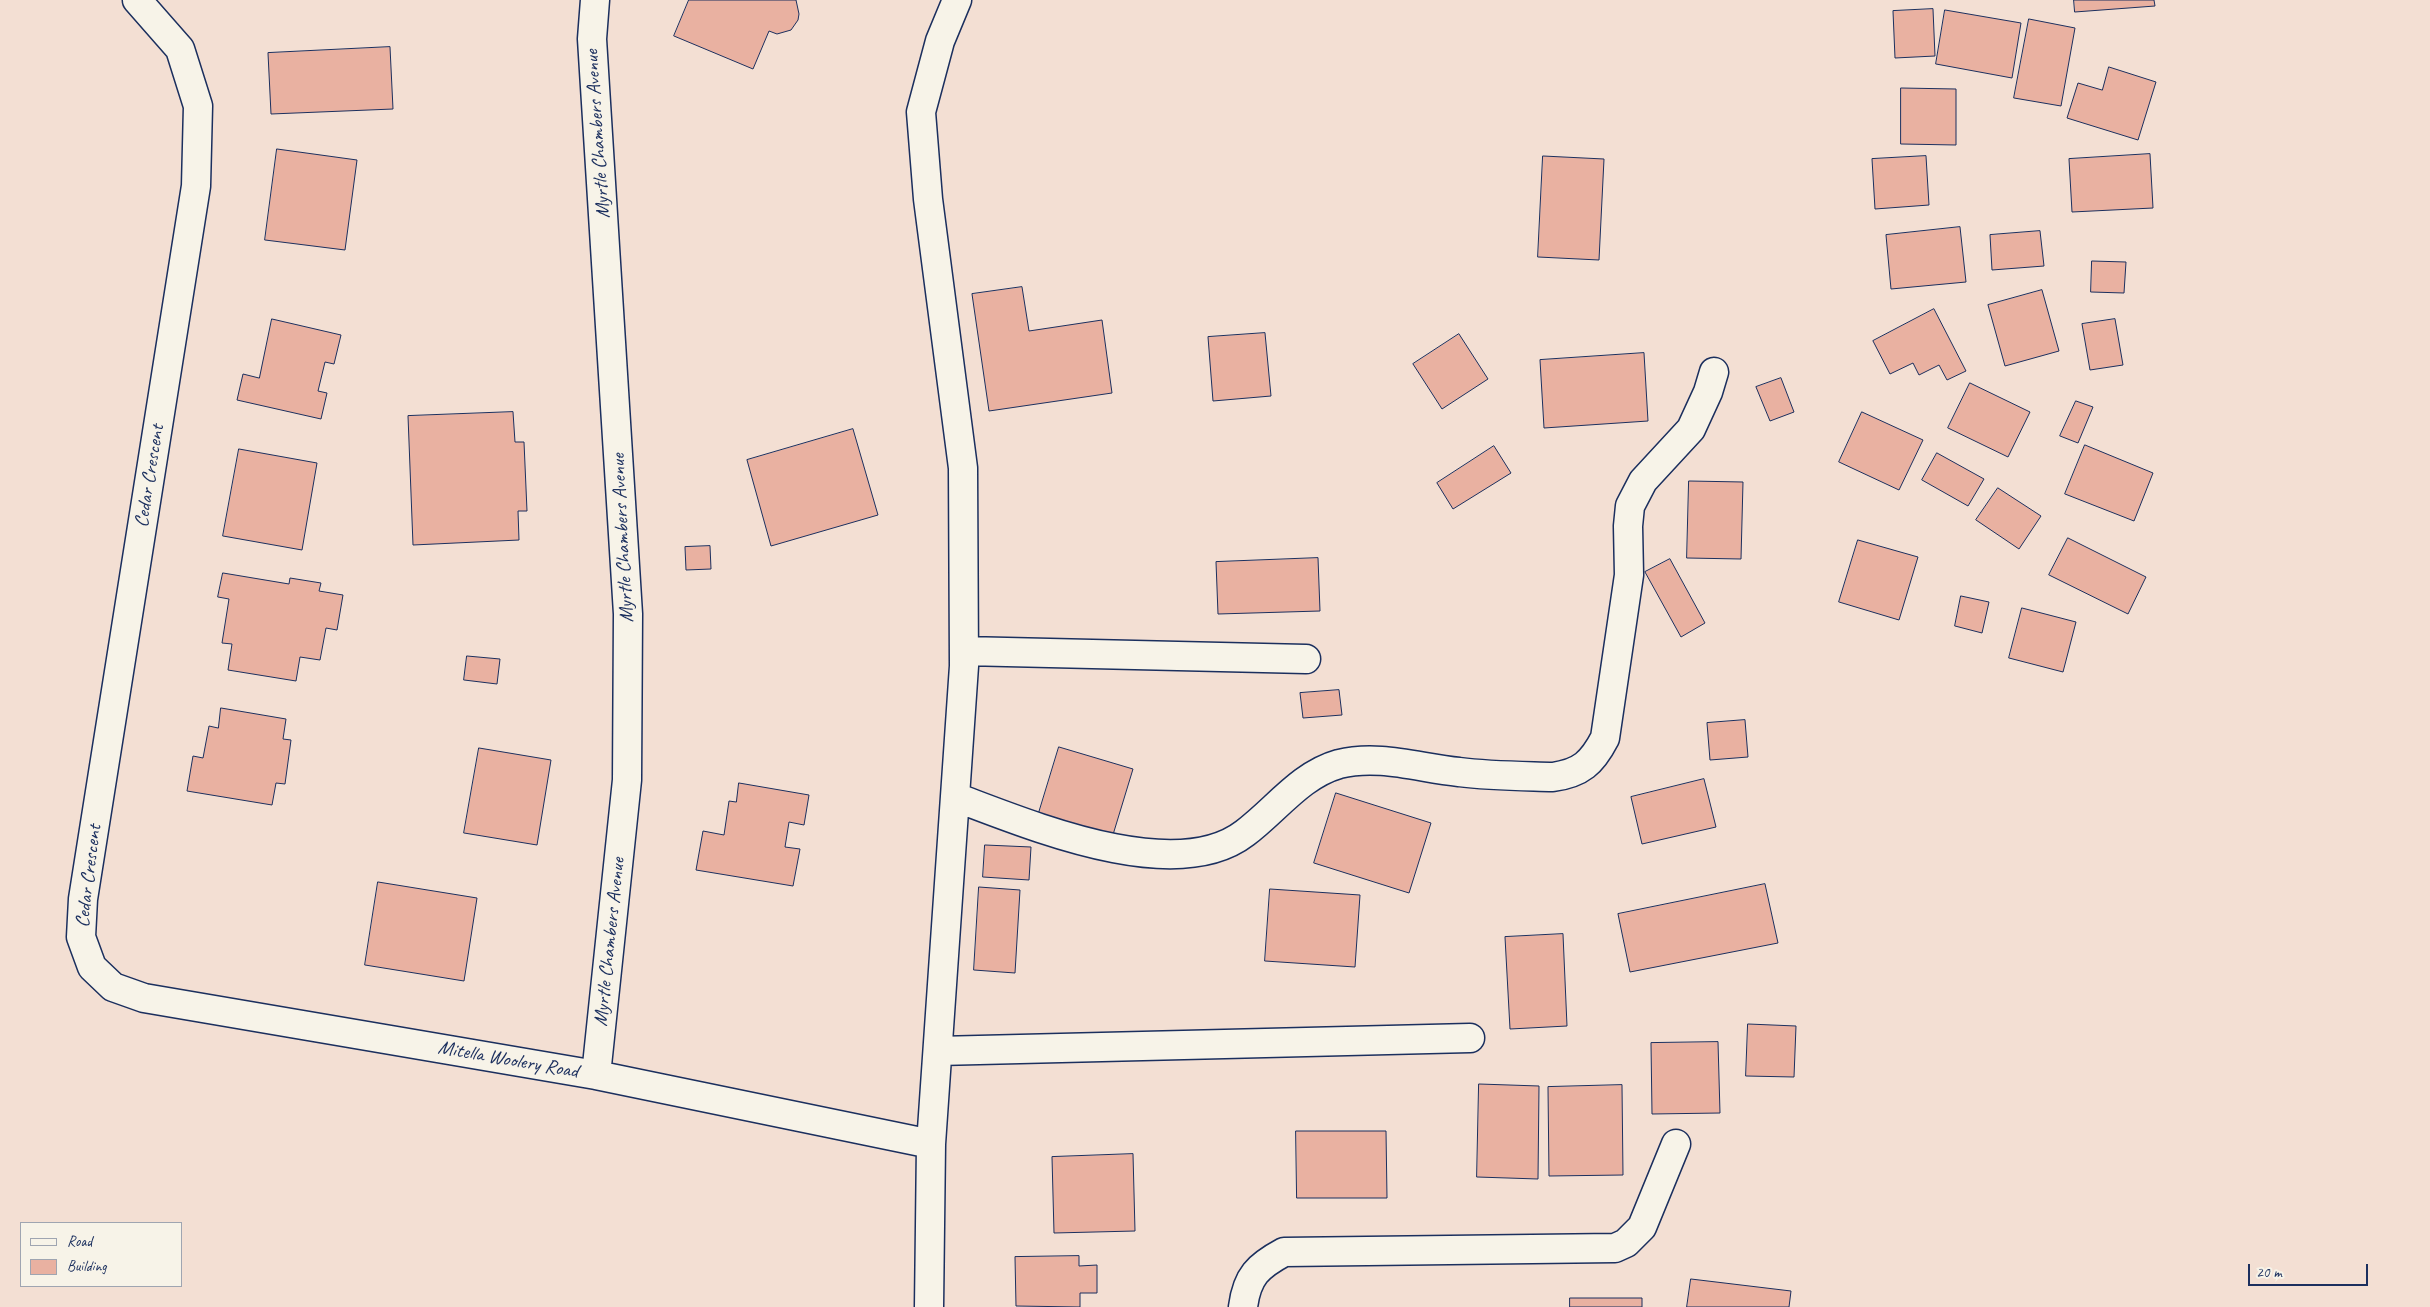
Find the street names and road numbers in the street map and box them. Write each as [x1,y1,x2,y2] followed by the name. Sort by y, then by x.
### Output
[580,49,616,219] street label: Myrtle Chambers Avenue
[130,423,170,529] street label: Cedar Crescent
[607,453,639,623] street label: Myrtle Chambers Avenue
[71,823,107,929] street label: Cedar Crescent
[589,857,631,1027] street label: Myrtle Chambers Avenue
[436,1036,580,1084] street label: Mitella Woolery Road

